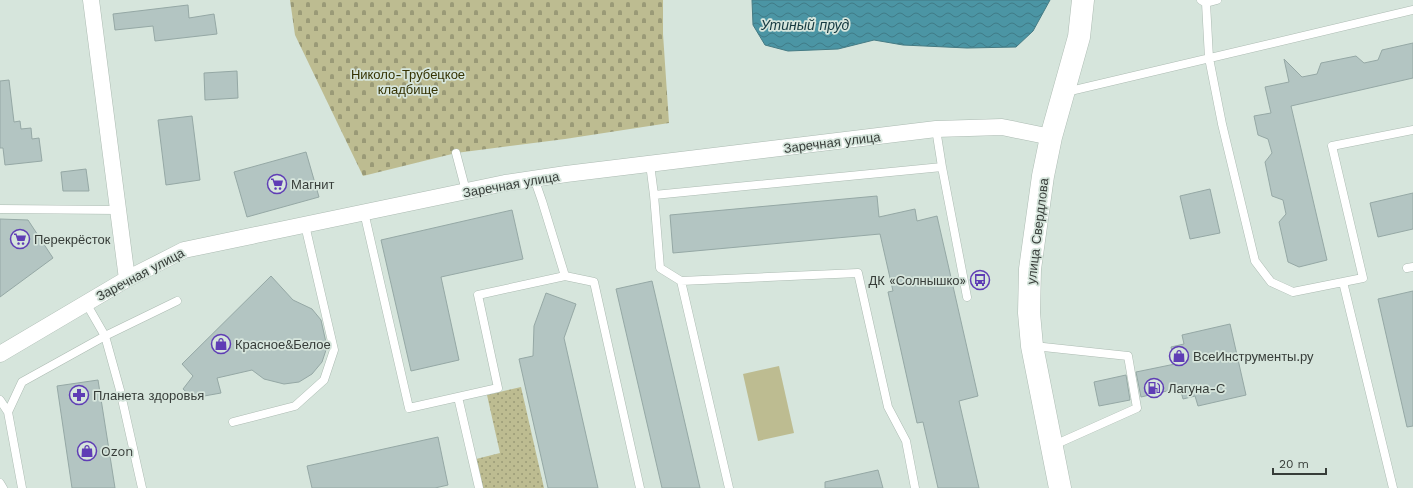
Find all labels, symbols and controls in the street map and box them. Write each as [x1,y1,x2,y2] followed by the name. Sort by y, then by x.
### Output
[760,17,850,33] water label: Утиный пруд
[351,67,465,97] park label: Николо-Трубецкое кладбище
[783,129,882,156] street label: Заречная улица
[462,169,561,200] street label: Заречная улица
[266,173,288,195] supermarket icon: Магнит
[1024,176,1052,285] street label: улица Свердлова
[291,177,334,192] place label: Магнит
[9,228,31,250] supermarket icon: Перекрёсток
[34,232,111,247] place label: Перекрёсток
[94,245,187,304] street label: Заречная улица
[969,269,991,291] bus stop icon: ДК «Солнышко»
[868,273,966,288] place label: ДК «Солнышко»
[210,333,232,355] shop icon: Красное&Белое
[235,337,331,352] place label: Красное&Белое
[1168,345,1190,367] shop icon: ВсеИнструменты.ру
[1193,349,1314,364] place label: ВсеИнструменты.ру
[1143,377,1165,399] fuel station icon: Лагуна-С
[1168,381,1225,396] place label: Лагуна-С
[68,384,90,406] pharmacy icon: Планета здоровья
[93,388,204,403] place label: Планета здоровья
[76,440,98,462] shop icon: Ozon
[101,444,133,459] place label: Ozon
[1273,450,1326,476] scale bar
[1279,457,1309,471] text: 20 m

